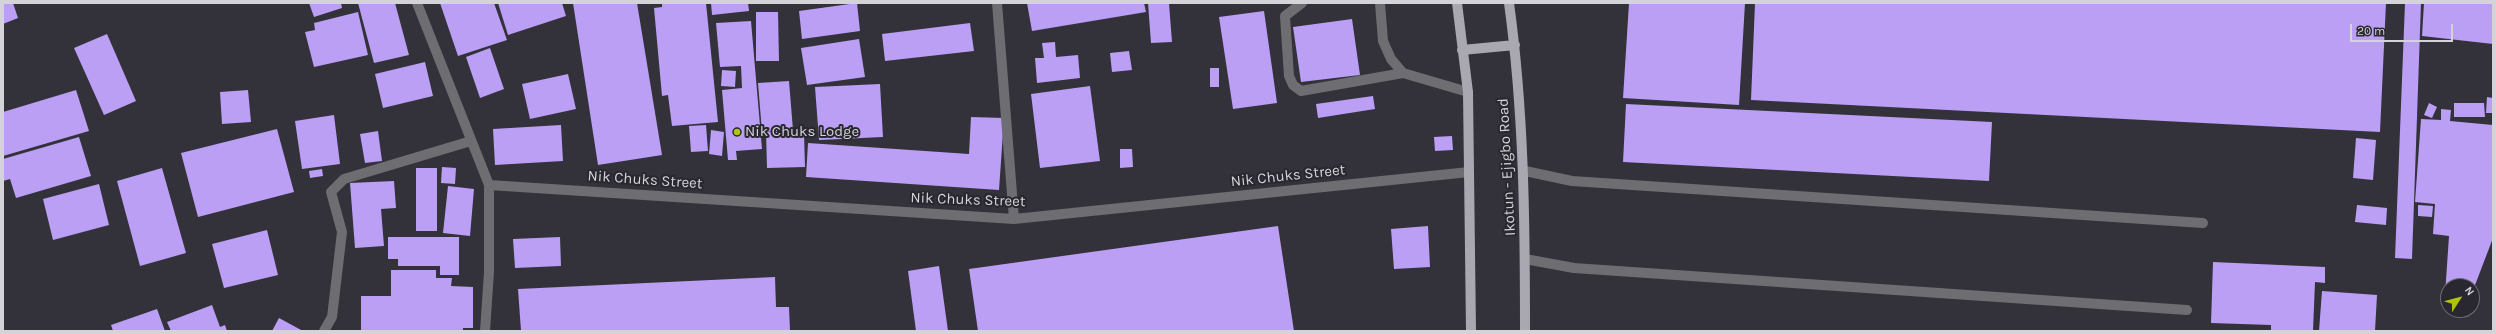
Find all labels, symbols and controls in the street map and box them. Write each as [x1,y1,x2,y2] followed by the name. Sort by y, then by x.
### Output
[2352,16,2455,42] scale bar
[2357,24,2385,38] text: 20 m
[1494,98,1520,236] street label: Ikotun - Ejigbo Road
[745,123,859,141] place label: Nik Chuks Lodge
[732,127,742,137] marker: Nik Chuks Lodge
[1230,161,1346,191] street label: Nik Chuks Street
[587,167,703,193] street label: Nik Chuks Street
[910,189,1026,211] street label: Nik Chuks Street
[2440,278,2480,318] north arrow
[2462,284,2477,298] text: N

